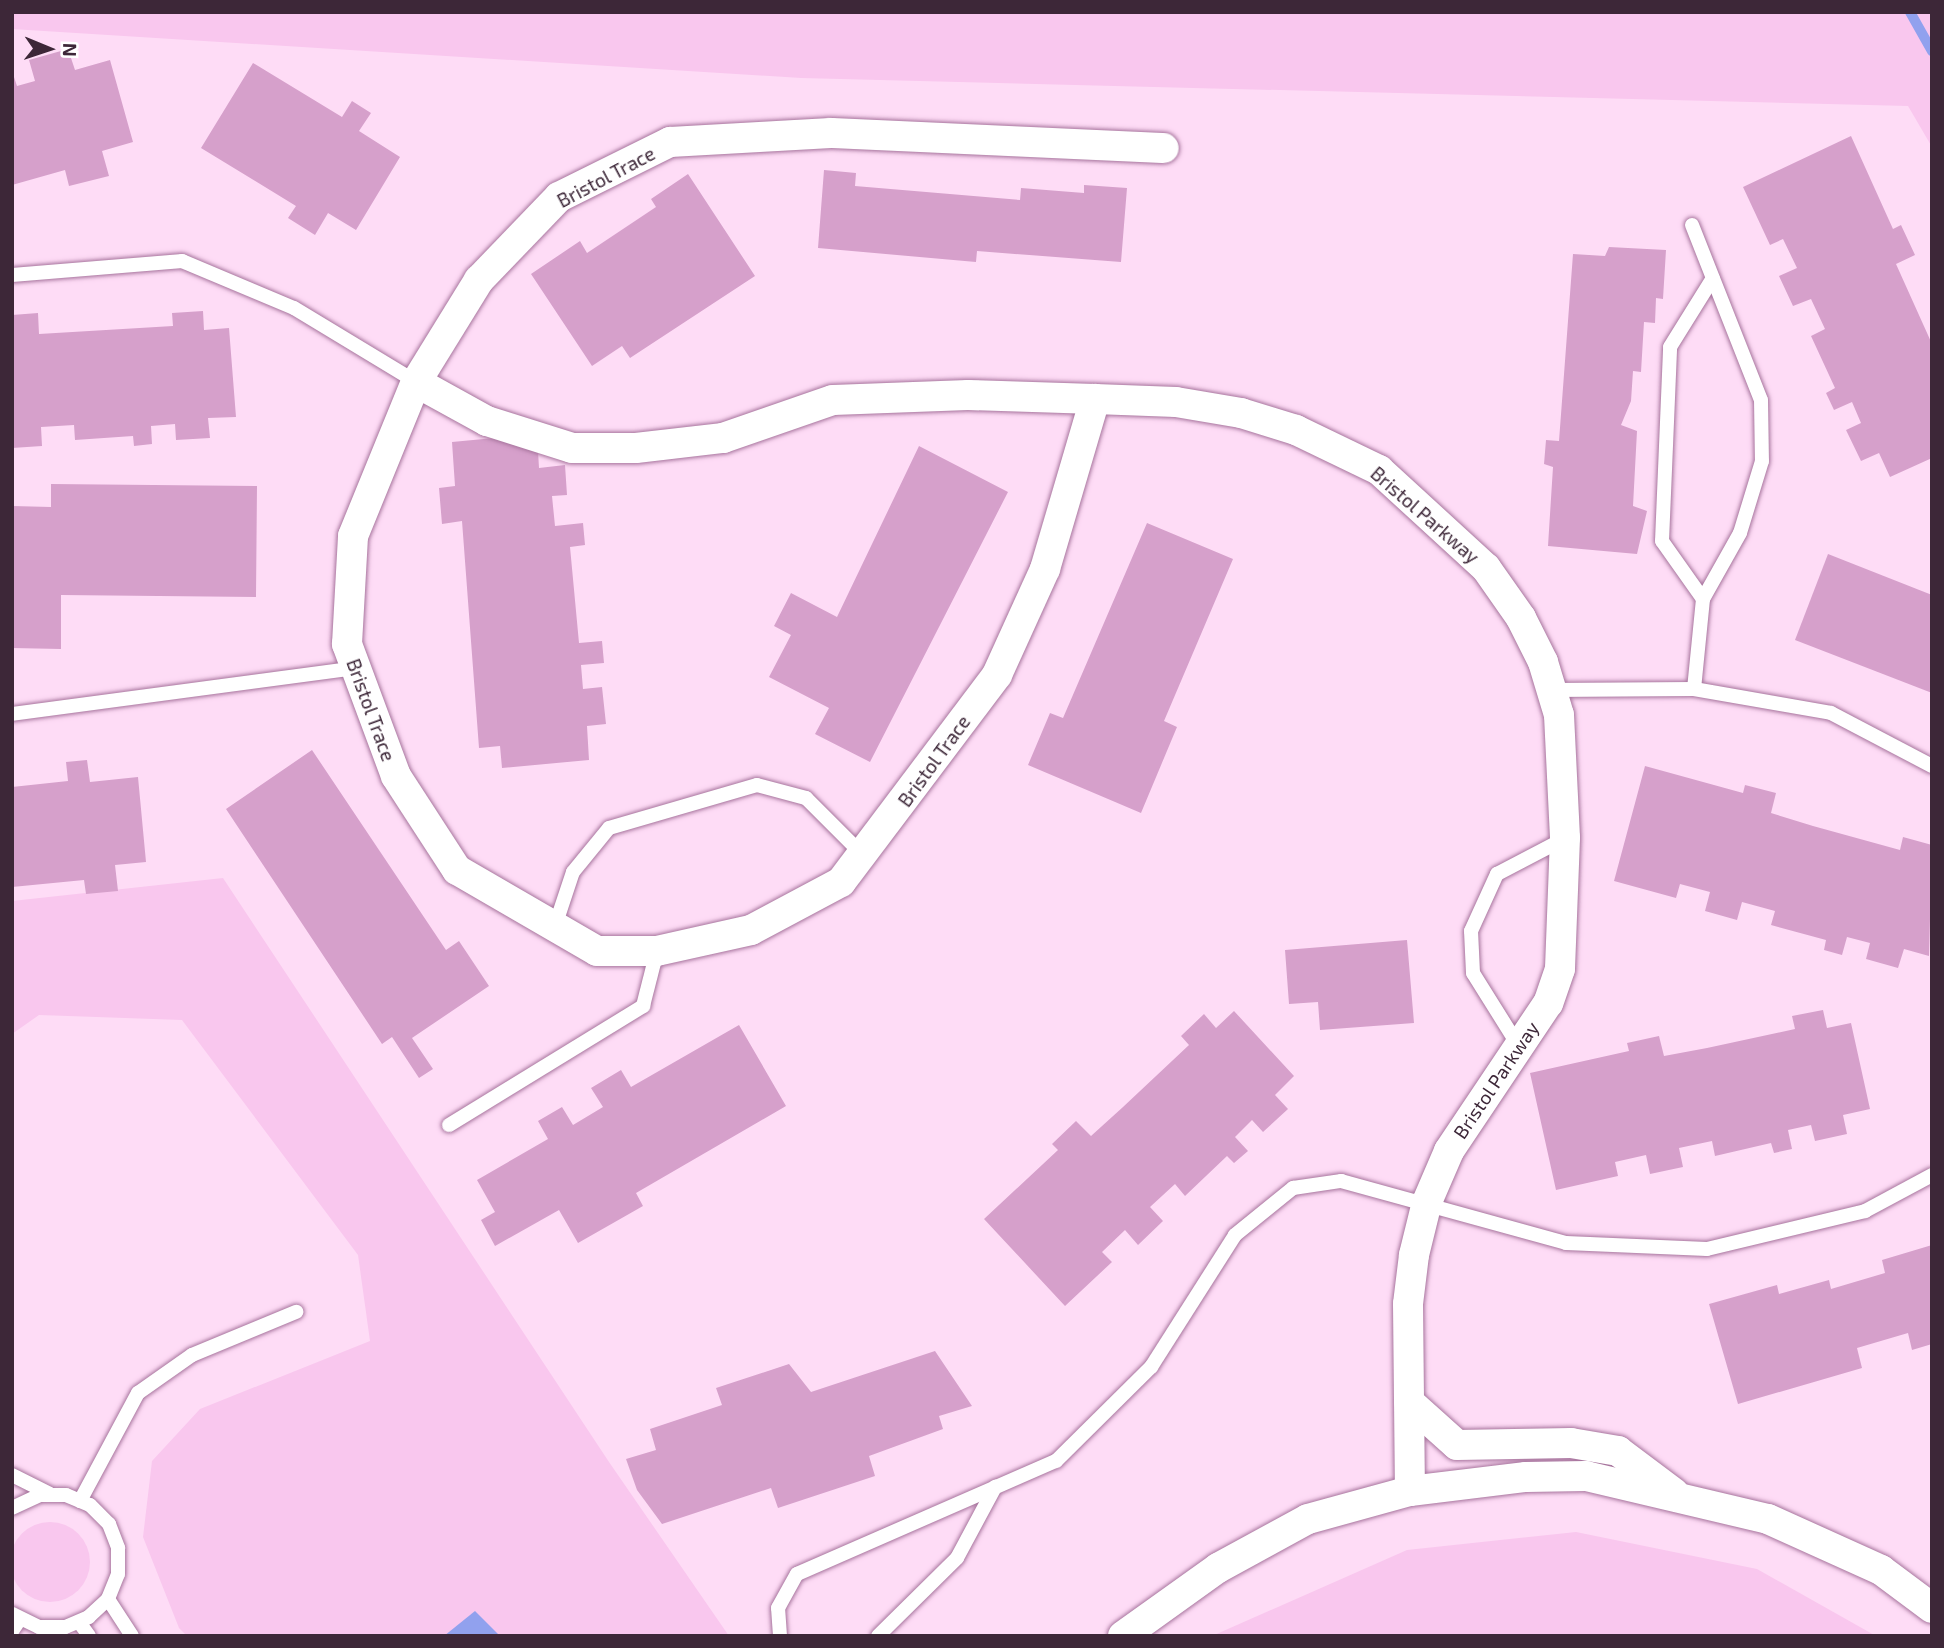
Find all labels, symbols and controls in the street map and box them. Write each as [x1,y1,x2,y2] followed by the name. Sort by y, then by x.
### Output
[14,14,84,84] north arrow
[59,42,82,57] text: N
[553,142,659,212] street label: Bristol Trace
[1366,462,1484,568] street label: Bristol Parkway
[342,655,400,765] street label: Bristol Trace
[893,710,975,812] street label: Bristol Trace
[1448,1017,1544,1143] street label: Bristol Parkway

